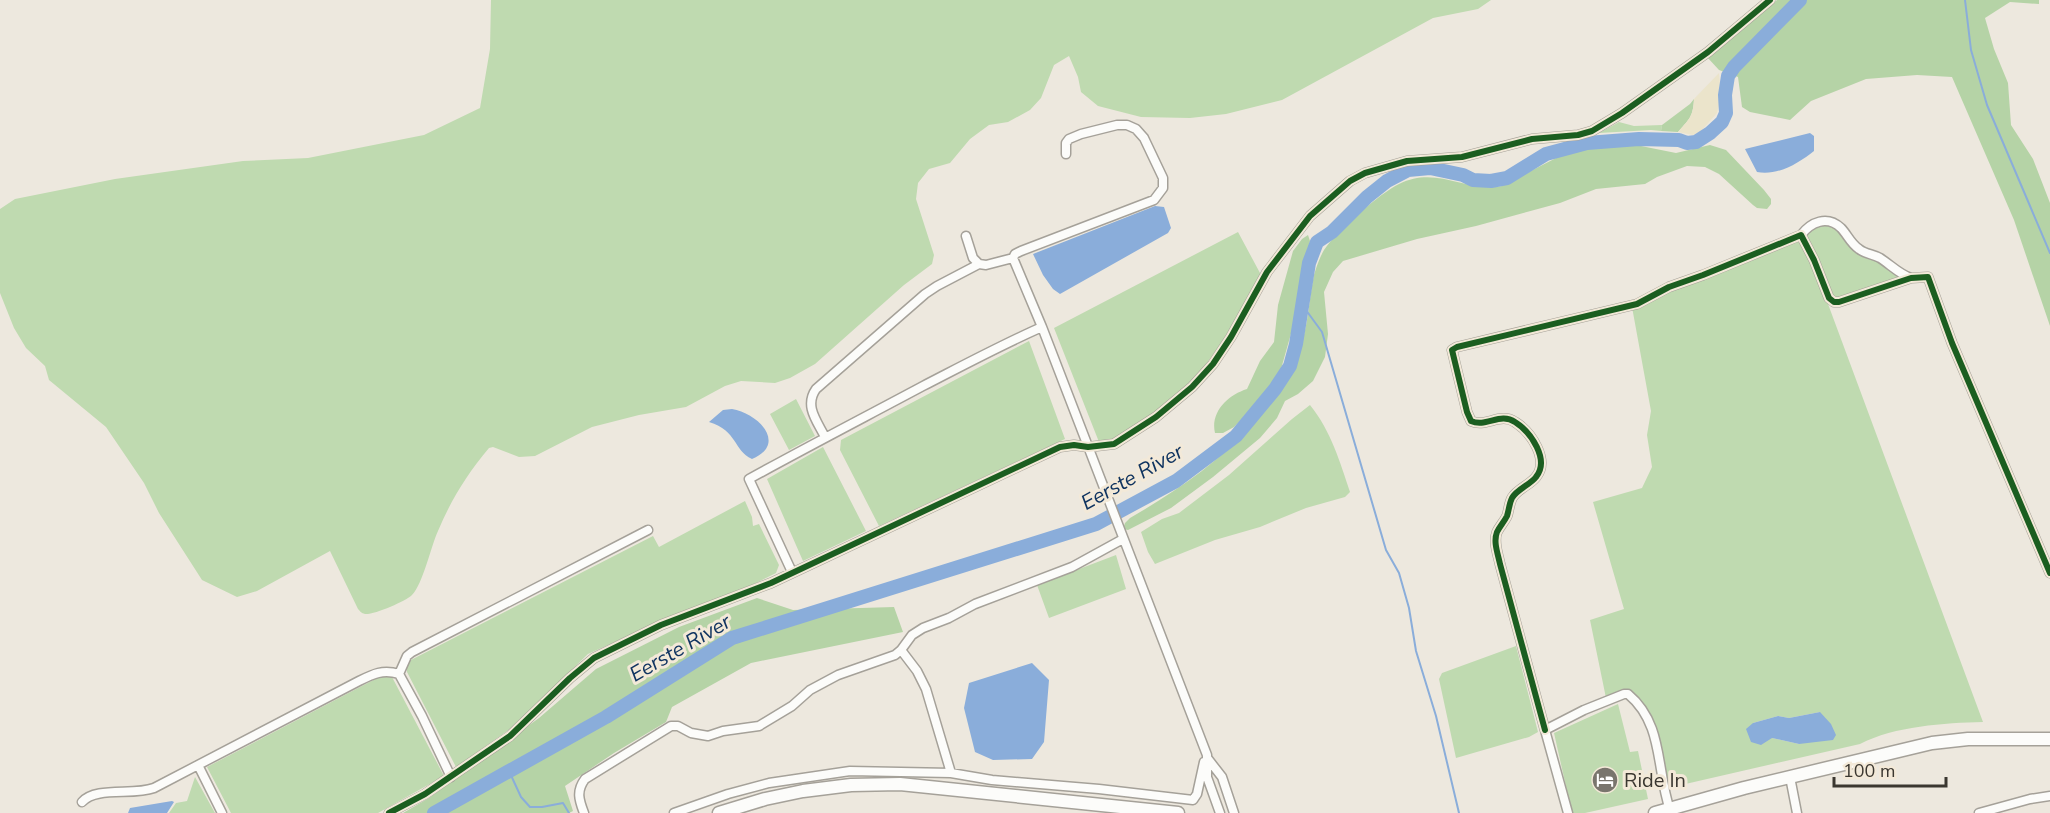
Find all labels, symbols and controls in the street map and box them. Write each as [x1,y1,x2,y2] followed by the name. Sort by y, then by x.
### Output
[1076,437,1189,517] water label: Eerste River
[624,607,736,688] water label: Eerste River
[1834,750,1946,788] scale bar
[1843,759,1895,783] text: 100 m
[1590,765,1620,795] hotel icon: Ride In
[1624,767,1686,794] place label: Ride In

